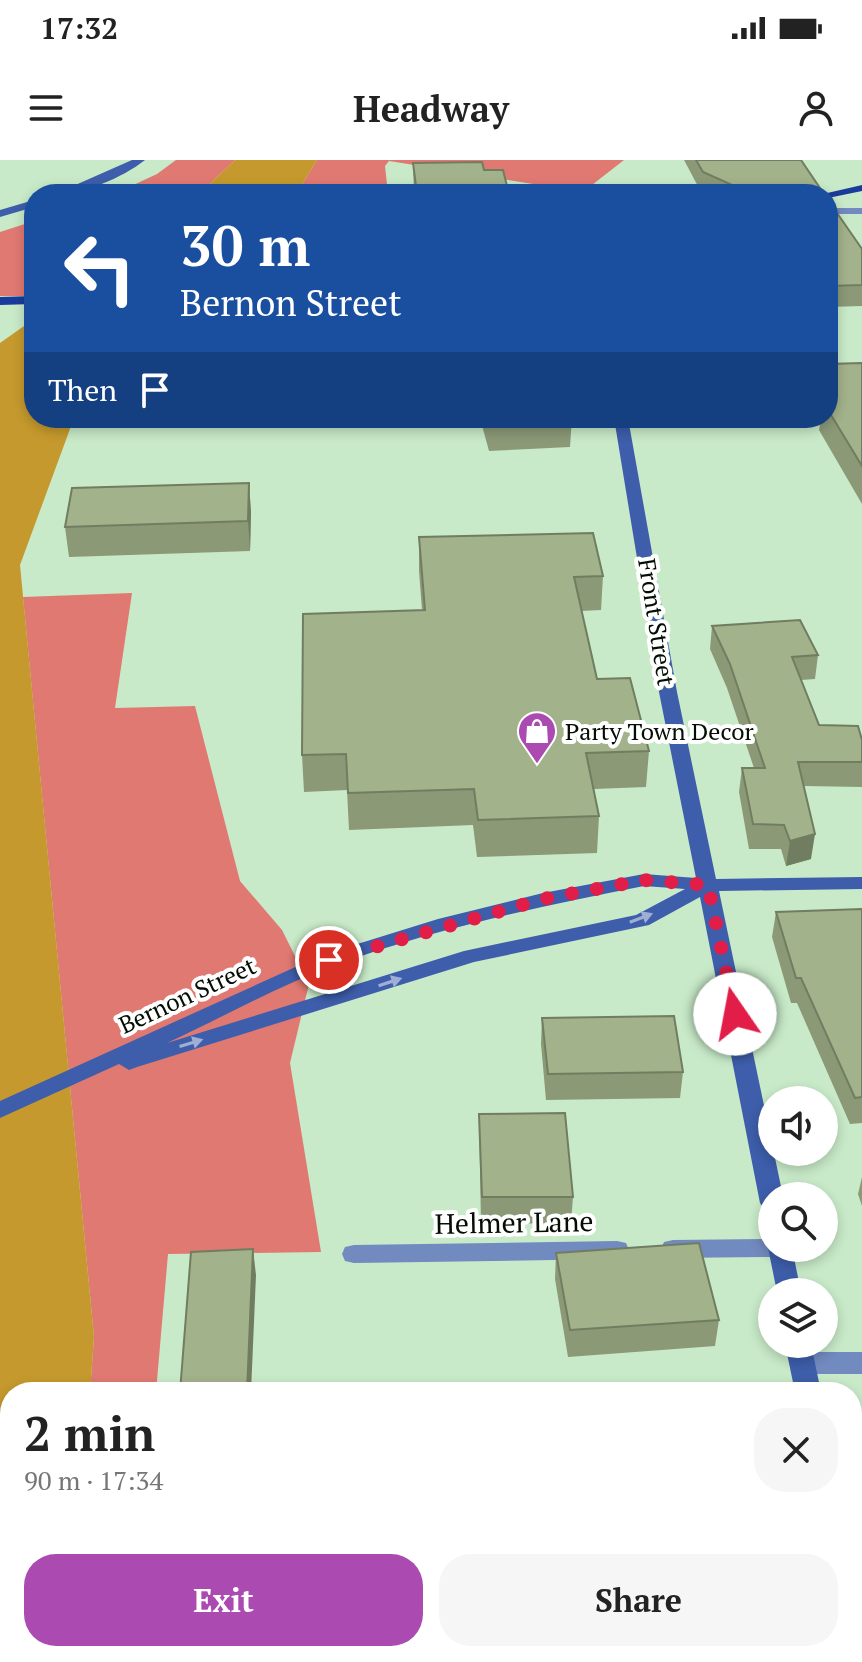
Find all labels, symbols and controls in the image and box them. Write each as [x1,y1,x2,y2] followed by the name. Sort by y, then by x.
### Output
[40,8,118,48] text: 17:32
[353,85,509,132] text: Headway
[24,86,68,130] icon: menu
[794,86,838,130] icon: person
[180,208,310,282] text: 30 m
[48,216,152,320] icon: left
[180,279,402,326] text: Bernon Street
[133,368,177,412] icon: arrive
[48,370,117,410] text: Then
[631,556,683,688] street label: Front Street
[516,710,558,765] shop icon: Party Town Decor
[565,715,754,747] place label: Party Town Decor
[629,912,653,924] one-way arrow
[295,926,363,994] pin
[307,938,351,982] icon: arrive
[113,949,261,1041] street label: Bernon Street
[693,972,777,1056] position arrow
[378,976,402,988] one-way arrow
[179,1036,203,1049] one-way arrow
[758,1086,838,1358] map controls
[758,1086,838,1166] button: sound
[758,1182,838,1262] button: search
[434,1202,594,1242] street label: Helmer Lane
[758,1278,838,1358] button: layers
[24,1401,155,1465] text: 2 min
[754,1408,838,1492] button: close
[24,1463,163,1497] text: 90 m · 17:34
[24,1554,423,1646] button: Exit
[439,1554,838,1646] button: Share

